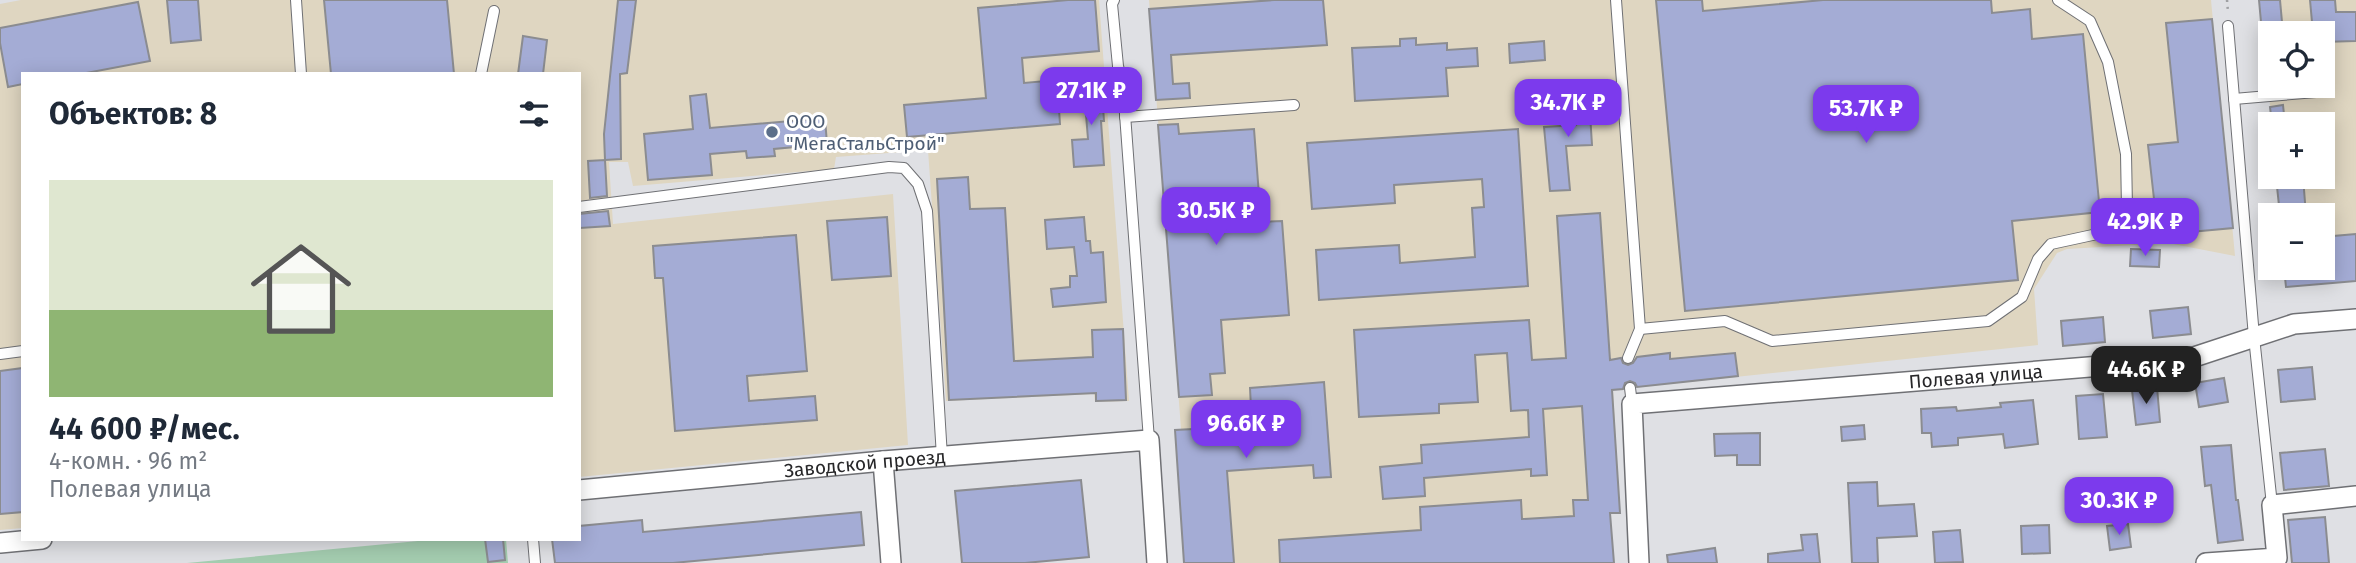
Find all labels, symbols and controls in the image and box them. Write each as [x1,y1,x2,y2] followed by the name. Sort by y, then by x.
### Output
[2258,21,2335,280] map controls
[2258,21,2335,98] button: locate
[1026,68,1156,127] pin: 27.1K ₽
[1056,76,1126,104] text: 27.1K ₽
[1503,80,1633,139] pin: 34.7K ₽
[1801,86,1931,145] pin: 53.7K ₽
[1531,88,1605,116] text: 34.7K ₽
[1829,94,1903,122] text: 53.7K ₽
[515,95,553,133] icon: filters
[49,96,217,132] text: Объектов: 8
[786,110,945,155] place label: ООО "МегаСтальСтрой"
[2258,112,2335,189] button: +
[764,124,780,140] marker: ООО "МегаСтальСтрой"
[1151,188,1281,247] pin: 30.5K ₽
[1177,196,1255,224] text: 30.5K ₽
[2080,198,2210,258] pin: 42.9K ₽
[2258,203,2335,280] button: −
[2107,207,2183,235] text: 42.9K ₽
[238,226,364,352] icon: home
[2081,346,2211,406] pin: 44.6K ₽
[2107,355,2185,383] text: 44.6K ₽
[1908,360,2044,394] street label: Полевая улица
[1181,400,1311,460] pin: 96.6K ₽
[1207,409,1285,437] text: 96.6K ₽
[49,411,240,447] text: 44 600 ₽/мес.
[783,445,946,482] street label: Заводской проезд
[49,447,207,475] text: 4-комн. · 96 m²
[49,475,212,503] text: Полевая улица
[2054,477,2184,537] pin: 30.3K ₽
[2081,486,2157,514] text: 30.3K ₽

